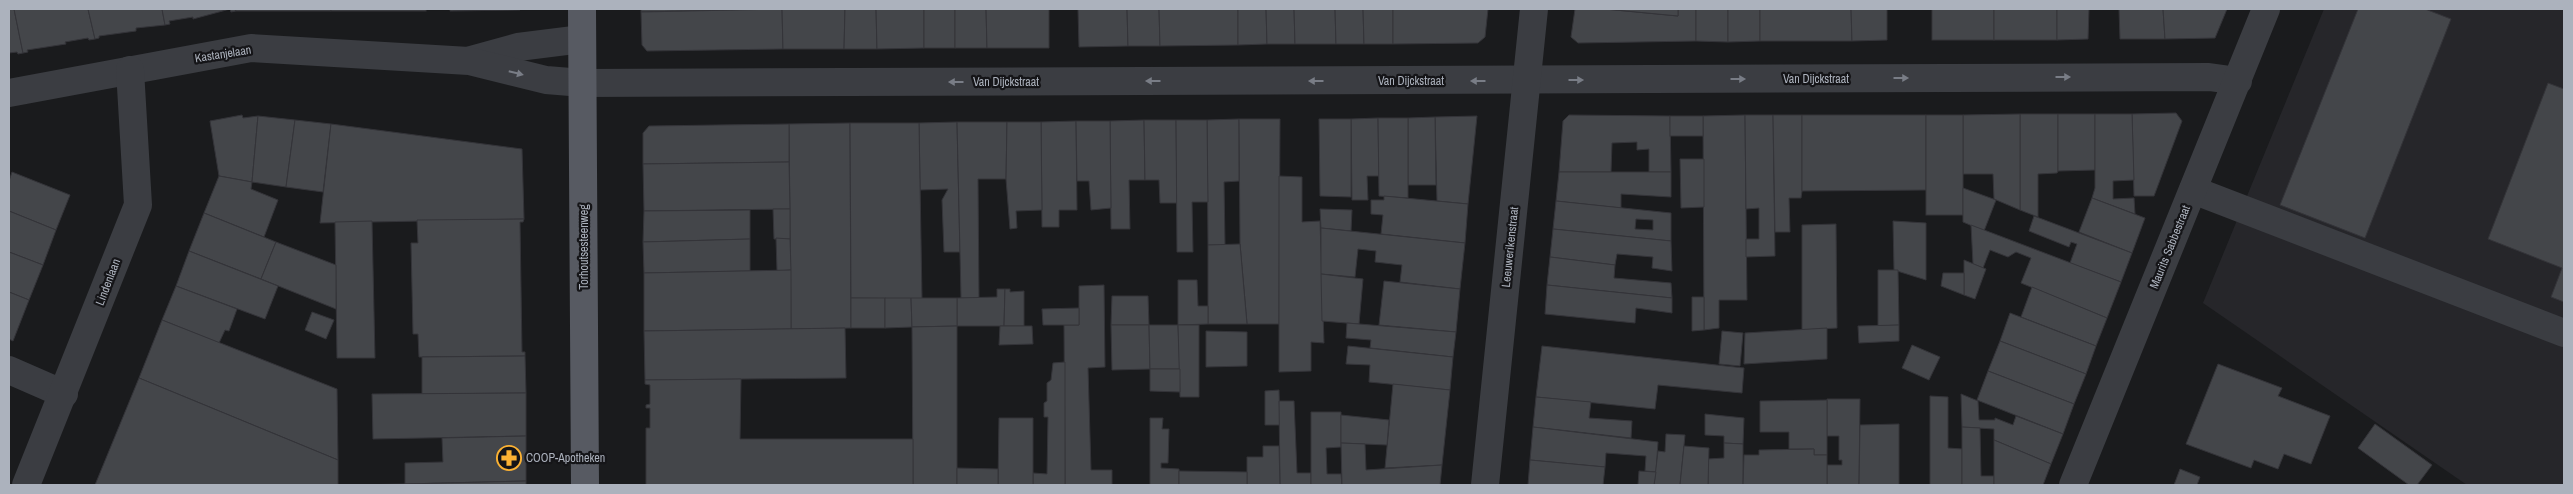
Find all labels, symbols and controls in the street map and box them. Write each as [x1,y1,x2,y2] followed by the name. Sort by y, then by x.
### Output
[194,42,252,66] street label: Kastanjelaan
[509,69,524,77] one-way arrow
[1783,71,1849,87] street label: Van Dijckstraat
[1378,73,1444,89] street label: Van Dijckstraat
[2056,73,2072,81] one-way arrow
[973,74,1039,90] street label: Van Dijckstraat
[1893,74,1909,82] one-way arrow
[1731,75,1747,83] one-way arrow
[1568,76,1584,84] one-way arrow
[1145,77,1161,85] one-way arrow
[1308,77,1324,85] one-way arrow
[1470,77,1486,85] one-way arrow
[948,78,964,86] one-way arrow
[2146,203,2194,291] street label: Maurits Sabbestraat
[576,204,592,290] street label: Torhoutsesteenweg
[1498,206,1522,288] street label: Leeuwerikenstraat
[92,256,124,308] street label: Lindenlaan
[496,445,522,471] pharmacy icon: COOP-Apotheken
[526,450,605,466] place label: COOP-Apotheken

